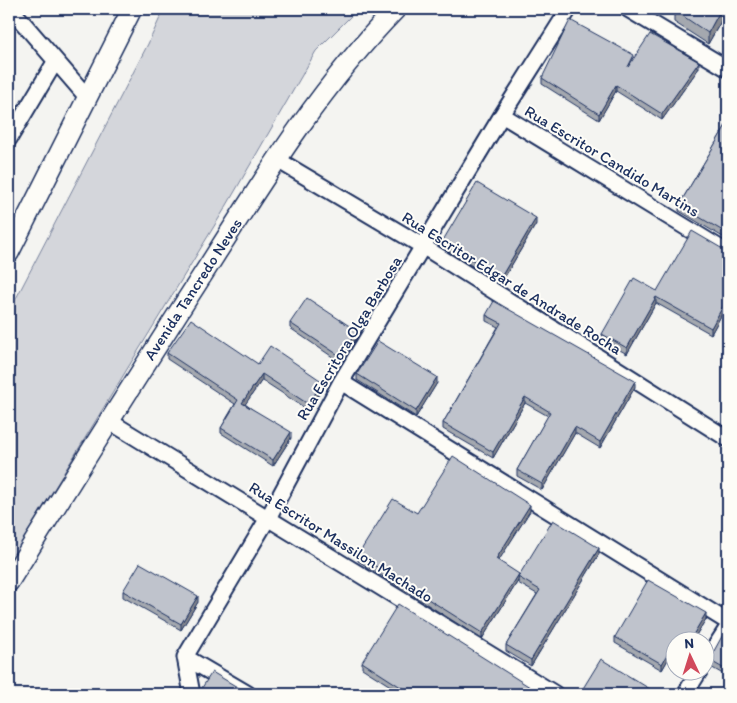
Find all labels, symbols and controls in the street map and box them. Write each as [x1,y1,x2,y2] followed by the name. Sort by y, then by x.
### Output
[521,101,703,221] street label: Rua Escritor Candido Martins
[399,207,626,359] street label: Rua Escritor Edgar de Andrade Rocha
[140,214,246,364] street label: Avenida Tancredo Neves
[292,252,406,424] street label: Rua Escritora Olga Barbosa
[246,477,436,607] street label: Rua Escritor Massilon Machado
[664,630,714,680] north arrow
[684,635,694,652] text: N

